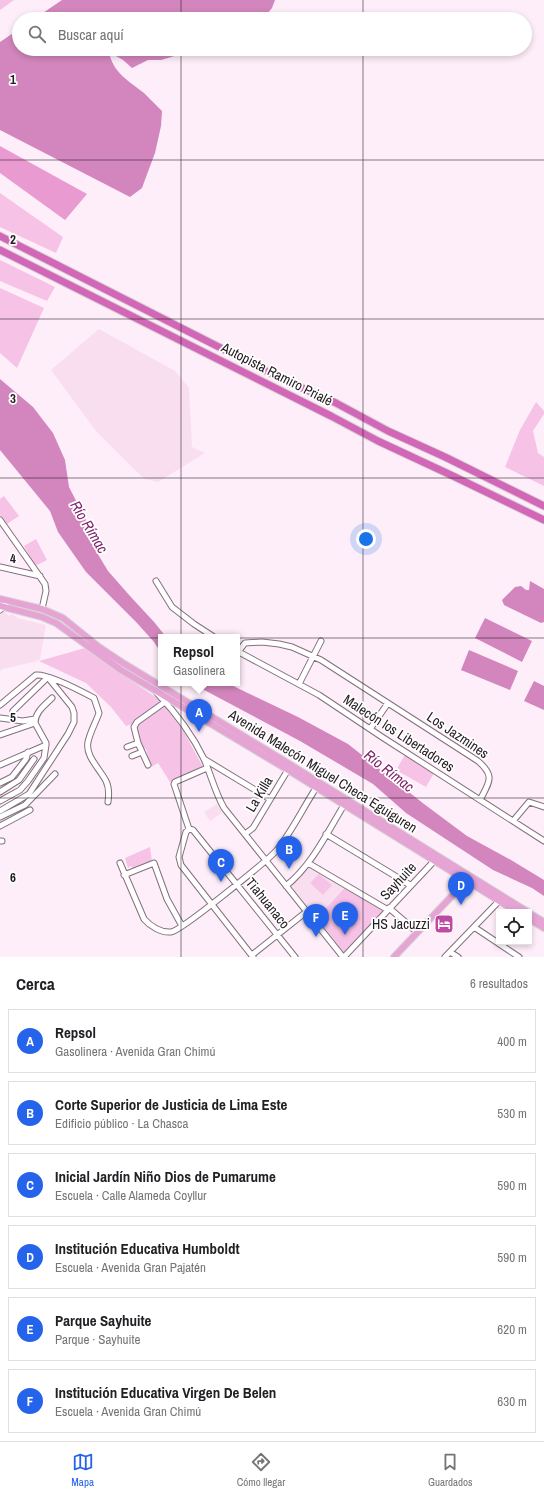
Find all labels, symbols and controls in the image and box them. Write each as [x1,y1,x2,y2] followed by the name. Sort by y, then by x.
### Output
[12,12,532,56] search box
[26,23,48,45] icon: search
[58,24,124,45] text: Buscar aquí
[10,71,16,88] text: 1
[10,231,16,248] text: 2
[217,338,336,410] street label: Autopista Ramiro Prialé
[10,390,16,407] text: 3
[65,496,113,557] water label: Río Rímac
[356,529,376,549] your location
[10,550,16,567] text: 4
[158,634,240,686] popup
[173,641,214,662] text: Repsol
[173,662,225,679] text: Gasolinera
[340,690,458,776] street label: Malecón los Libertadores
[186,699,212,732] pin: A
[225,705,421,837] street label: Avenida Malecón Miguel Checa Eguiguren
[424,708,493,762] street label: Los Jazmines
[10,709,16,726] text: 5
[360,744,419,797] water label: Río Rímac
[241,772,277,815] street label: La Killa
[276,836,302,869] pin: B
[208,849,234,882] pin: C
[376,858,420,904] street label: Sayhuite
[10,869,16,886] text: 6
[448,872,474,905] pin: D
[242,874,294,932] street label: Tiahuanaco
[332,902,358,935] pin: E
[303,904,329,937] pin: F
[496,909,532,945] map controls
[496,909,532,945] button: locate
[433,913,455,935] hotel icon: HS Jacuzzi
[372,915,430,933] place label: HS Jacuzzi
[16,972,55,995] text: Cerca
[470,975,528,992] text: 6 resultados
[55,1022,96,1043] text: Repsol
[26,1033,34,1050] text: A
[497,1033,527,1050] text: 400 m
[55,1043,215,1060] text: Gasolinera · Avenida Gran Chimú
[55,1094,287,1115] text: Corte Superior de Justicia de Lima Este
[26,1105,34,1122] text: B
[497,1105,527,1122] text: 530 m
[55,1115,188,1132] text: Edificio público · La Chasca
[55,1166,276,1187] text: Inicial Jardín Niño Dios de Pumarume
[26,1177,34,1194] text: C
[497,1177,527,1194] text: 590 m
[55,1187,207,1204] text: Escuela · Calle Alameda Coyllur
[55,1238,240,1259] text: Institución Educativa Humboldt
[26,1249,34,1266] text: D
[497,1249,527,1266] text: 590 m
[55,1259,206,1276] text: Escuela · Avenida Gran Pajatén
[55,1310,151,1331] text: Parque Sayhuite
[26,1321,34,1338] text: E
[497,1321,527,1338] text: 620 m
[55,1331,140,1348] text: Parque · Sayhuite
[55,1382,276,1403] text: Institución Educativa Virgen De Belen
[27,1393,33,1410] text: F
[497,1393,527,1410] text: 630 m
[55,1403,201,1420] text: Escuela · Avenida Gran Chimú
[71,1451,94,1489] tab: Mapa
[237,1451,285,1489] tab: Cómo llegar
[428,1451,473,1489] tab: Guardados

